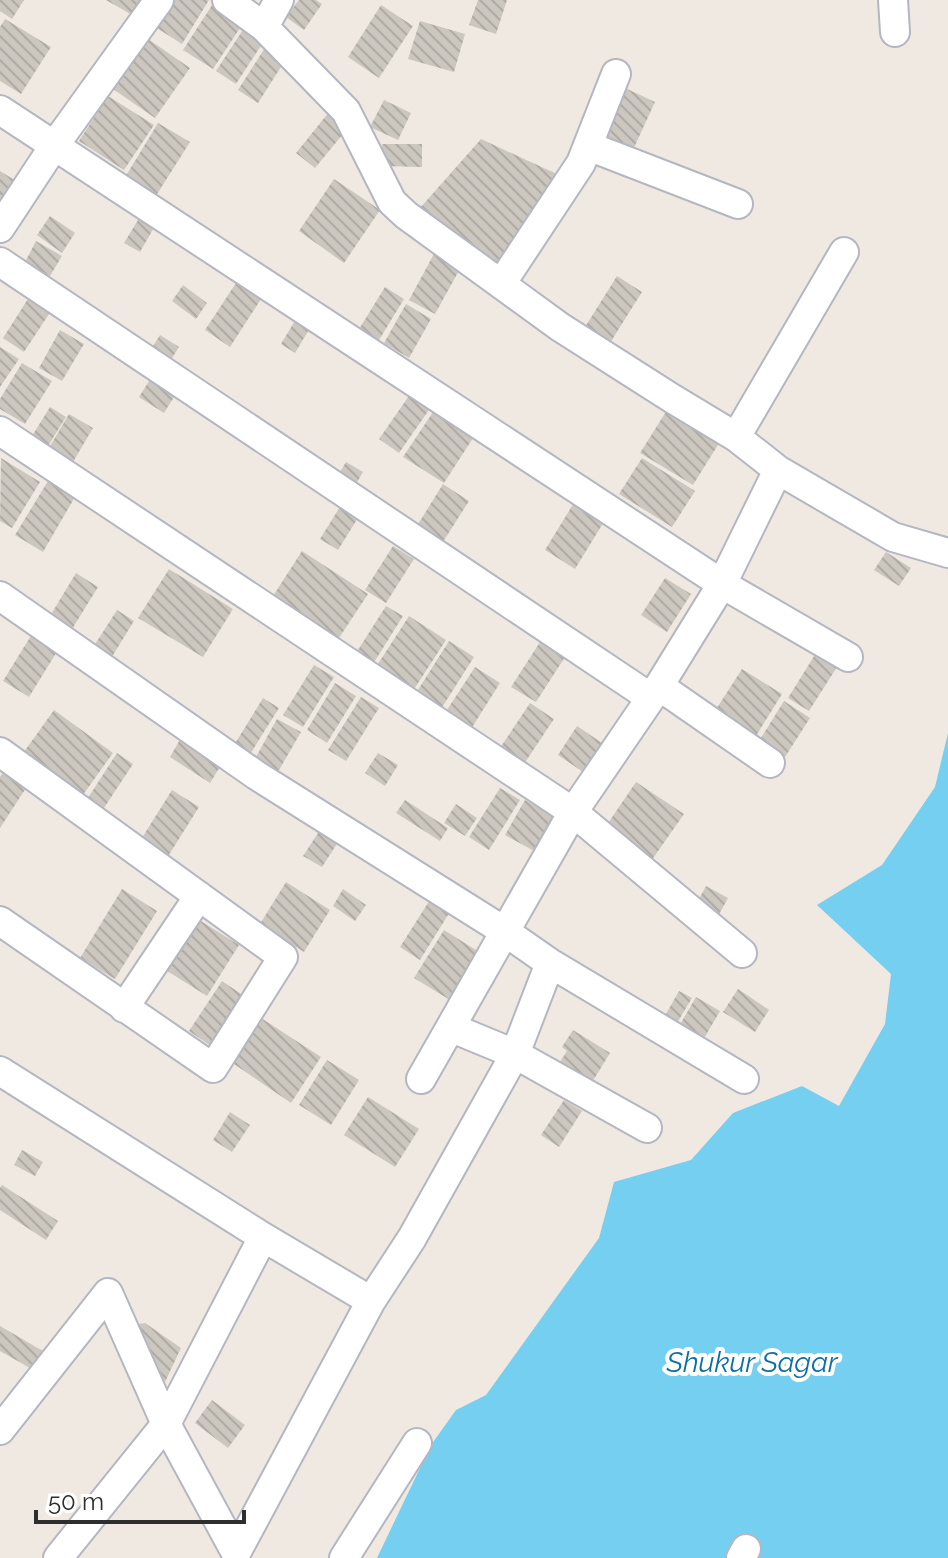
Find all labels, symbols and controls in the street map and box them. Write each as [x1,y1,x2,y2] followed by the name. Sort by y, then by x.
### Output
[666,1346,839,1379] water label: Shukur Sagar
[36,1474,244,1524] scale bar
[48,1487,104,1516] text: 50 m

